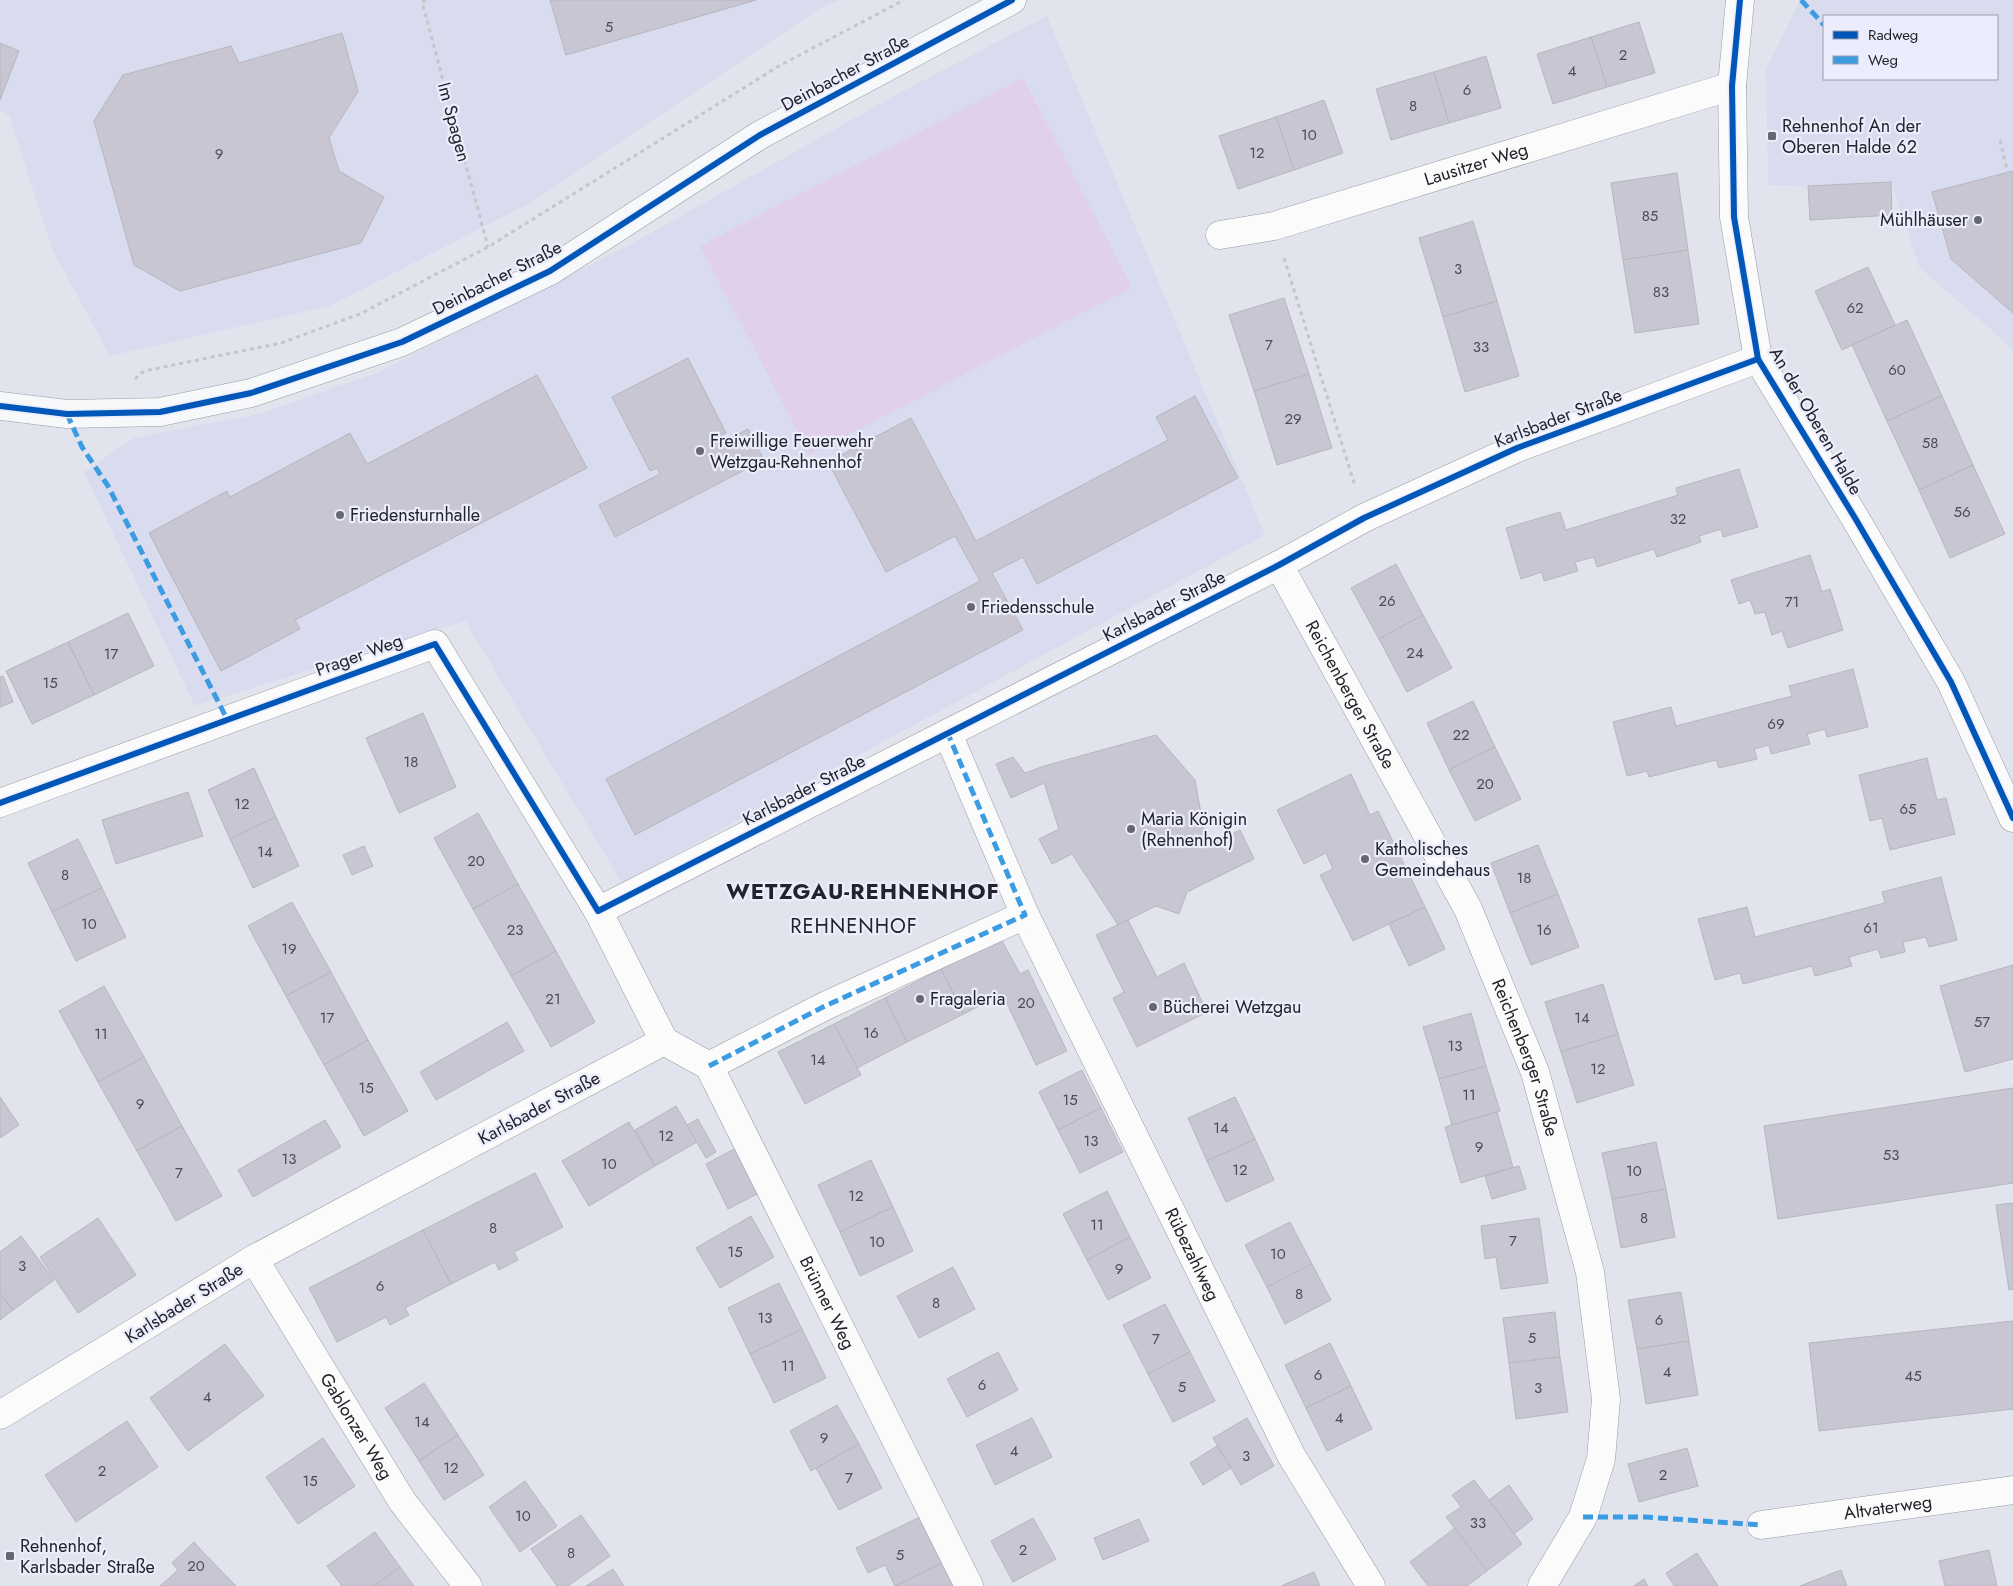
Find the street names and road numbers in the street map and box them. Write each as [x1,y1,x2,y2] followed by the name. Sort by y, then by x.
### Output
[776,28,914,118] street label: Deinbacher Straße
[431,79,477,165] street label: Im Spagen
[1421,136,1531,192] street label: Lausitzer Weg
[428,234,566,322] street label: Deinbacher Straße
[1763,342,1869,500] street label: An der Oberen Halde
[1490,382,1626,454] street label: Karlsbader Straße
[1098,564,1230,648] street label: Karlsbader Straße
[1299,616,1402,774] street label: Reichenberger Straße
[312,627,406,683] street label: Prager Weg
[738,748,870,832] street label: Karlsbader Straße
[1485,975,1565,1139] street label: Reichenberger Straße
[473,1065,605,1151] street label: Karlsbader Straße
[1158,1203,1226,1305] street label: Rübezahlweg
[793,1251,862,1354] street label: Brünner Weg
[120,1256,248,1350] street label: Karlsbader Straße
[314,1368,399,1485] street label: Gablonzer Weg
[1842,1488,1934,1526] street label: Altvaterweg

